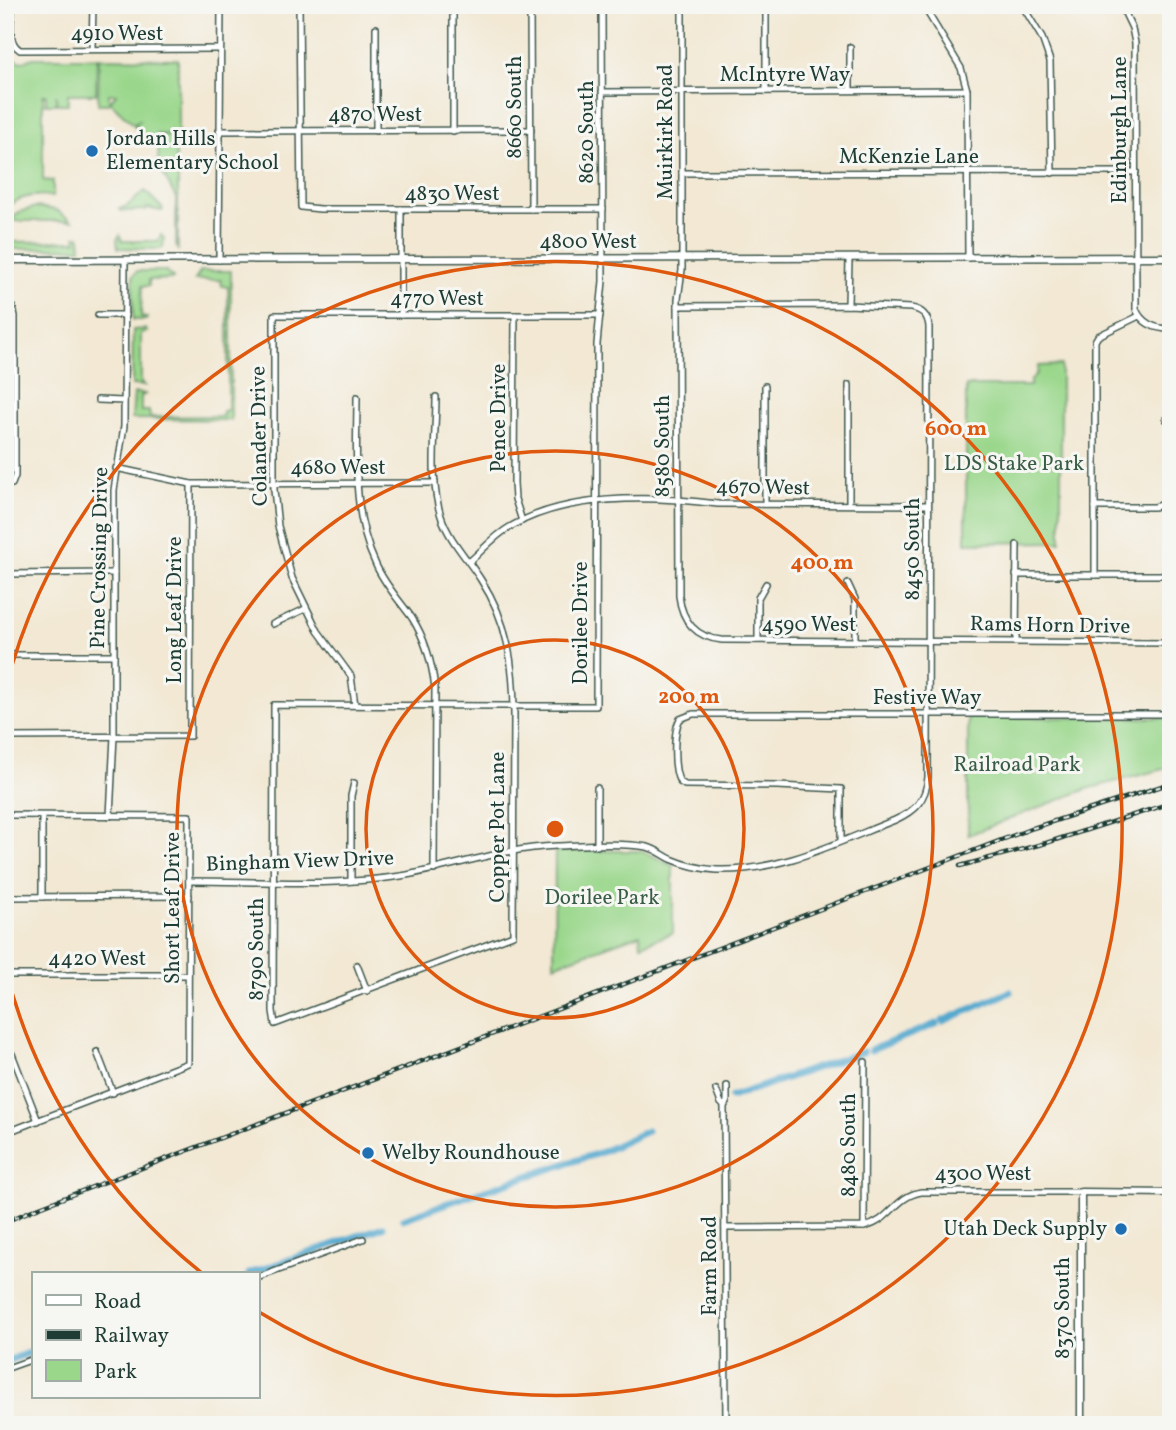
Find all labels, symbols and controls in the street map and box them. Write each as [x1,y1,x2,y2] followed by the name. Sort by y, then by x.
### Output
[71,20,163,49] street label: 4910 West
[501,55,530,159] street label: 8660 South
[1106,56,1135,204] street label: Edinburgh Lane
[720,61,851,90] street label: McIntyre Way
[652,64,681,200] street label: Muirkirk Road
[573,80,602,184] street label: 8620 South
[328,101,422,130] street label: 4870 West
[106,125,279,178] place label: Jordan Hills Elementary School
[84,143,100,159] marker: Jordan Hills Elementary School
[839,143,979,172] street label: McKenzie Lane
[404,180,500,209] street label: 4830 West
[539,228,637,257] street label: 4800 West
[390,285,484,314] street label: 4770 West
[485,363,514,473] street label: Pence Drive
[244,366,276,506] street label: Colander Drive
[649,395,678,497] street label: 8580 South
[925,415,987,444] text: 600 m
[944,450,1085,479] park label: LDS Stake Park
[290,454,386,483] street label: 4680 West
[84,467,116,649] street label: Pine Crossing Drive
[716,473,810,503] street label: 4670 West
[899,498,928,600] street label: 8450 South
[161,536,190,684] street label: Long Leaf Drive
[791,549,853,578] text: 400 m
[567,561,596,685] street label: Dorilee Drive
[970,610,1130,642] street label: Rams Horn Drive
[762,611,856,640] street label: 4590 West
[658,683,720,712] text: 200 m
[873,684,982,713] street label: Festive Way
[484,751,513,903] street label: Copper Pot Lane
[954,751,1081,780] park label: Railroad Park
[543,817,567,841] centre of rings
[159,832,188,984] street label: Short Leaf Drive
[205,844,395,880] street label: Bingham View Drive
[545,884,660,913] park label: Dorilee Park
[243,897,272,1001] street label: 8790 South
[48,945,146,974] street label: 4420 West
[835,1093,864,1197] street label: 8480 South
[382,1139,560,1168] place label: Welby Roundhouse
[360,1145,376,1161] marker: Welby Roundhouse
[935,1160,1031,1189] street label: 4300 West
[944,1215,1108,1244] place label: Utah Deck Supply
[696,1216,725,1316] street label: Farm Road
[1113,1221,1129,1237] marker: Utah Deck Supply
[1049,1257,1078,1359] street label: 8370 South
[32,1272,259,1398] legend
[94,1288,141,1317] text: Road
[94,1322,170,1351] text: Railway
[94,1358,137,1387] text: Park

